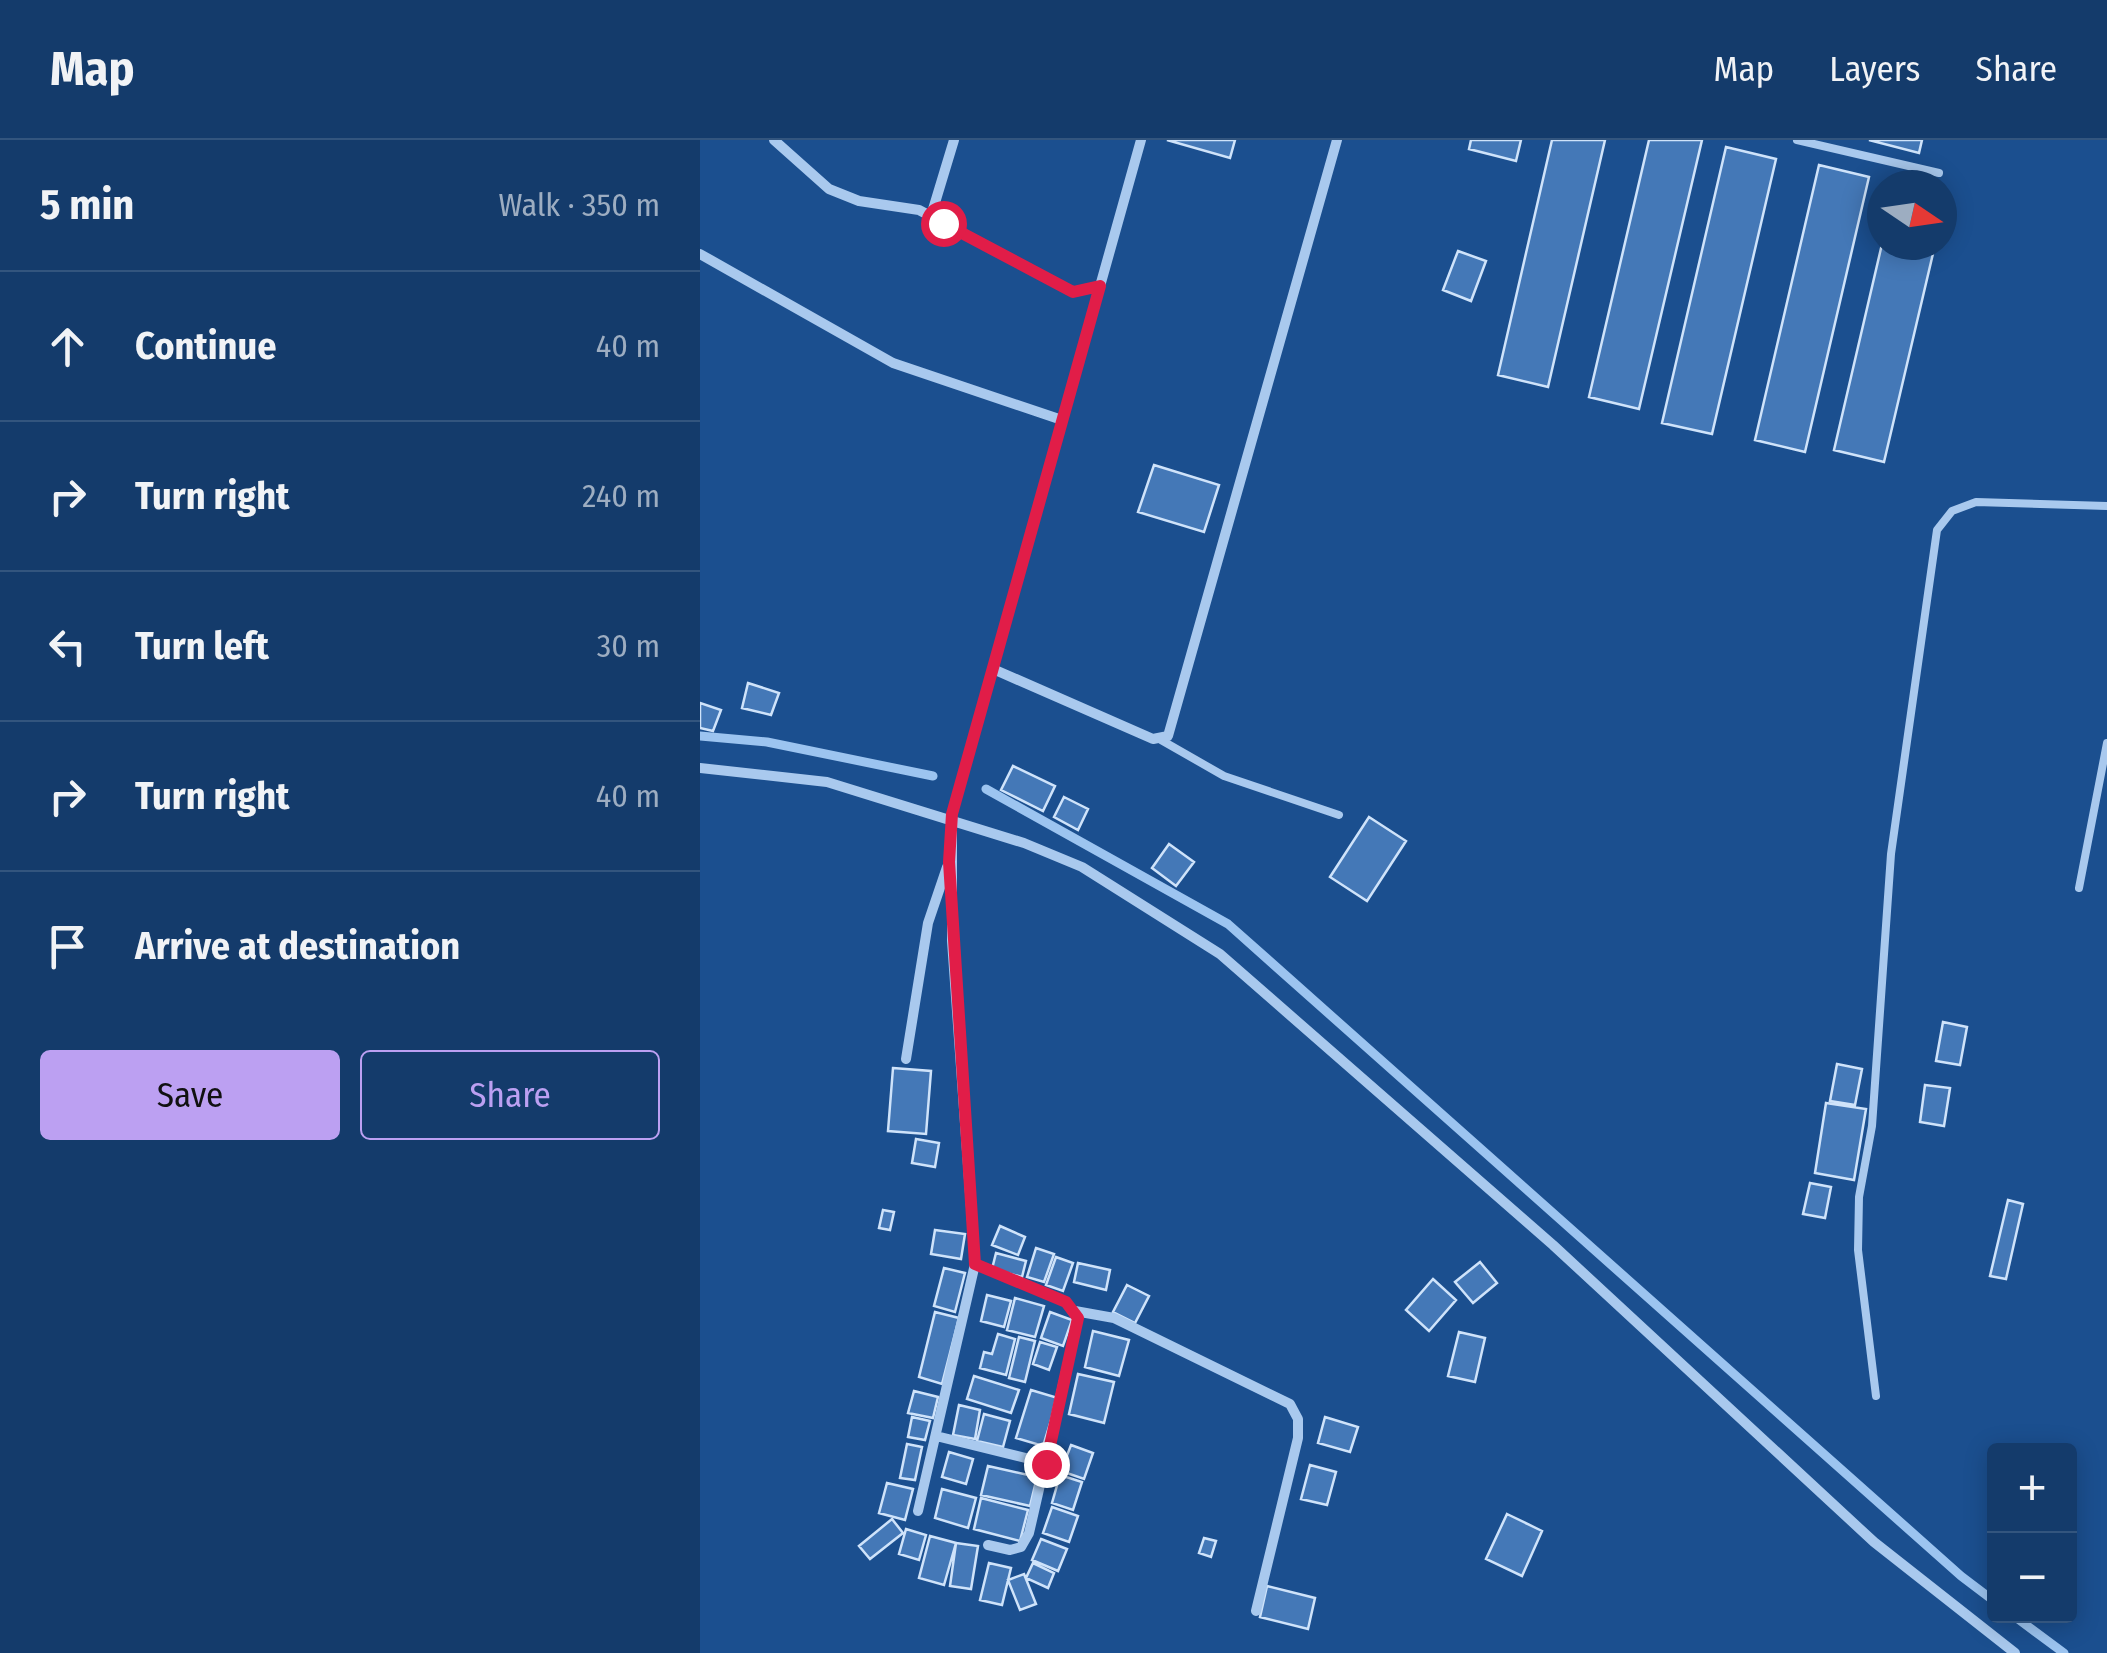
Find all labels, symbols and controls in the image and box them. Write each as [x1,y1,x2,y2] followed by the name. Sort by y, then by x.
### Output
[50,40,134,98] text: Map
[1714,48,1774,90] text: Map
[1829,48,1921,90] text: Layers
[1976,48,2057,90] text: Share
[1867,170,1957,260] north arrow
[40,180,134,230] text: 5 min
[499,186,660,224] text: Walk · 350 m
[921,201,967,247] route start
[40,319,95,374] icon: ahead
[135,323,276,369] text: Continue
[596,327,660,365] text: 40 m
[40,469,95,524] icon: right
[135,473,289,519] text: Turn right
[582,477,660,515] text: 240 m
[40,619,95,674] icon: left
[135,623,269,669] text: Turn left
[597,627,660,665] text: 30 m
[40,769,95,824] icon: right
[135,773,289,819] text: Turn right
[596,777,660,815] text: 40 m
[40,919,95,974] icon: arrive
[135,923,460,969] text: Arrive at destination
[40,1050,340,1140] button: Save
[360,1050,660,1140] button: Share
[1024,1442,1070,1488] route end
[1987,1443,2077,1623] map controls
[1987,1443,2077,1533] button: +
[1987,1533,2077,1623] button: −

